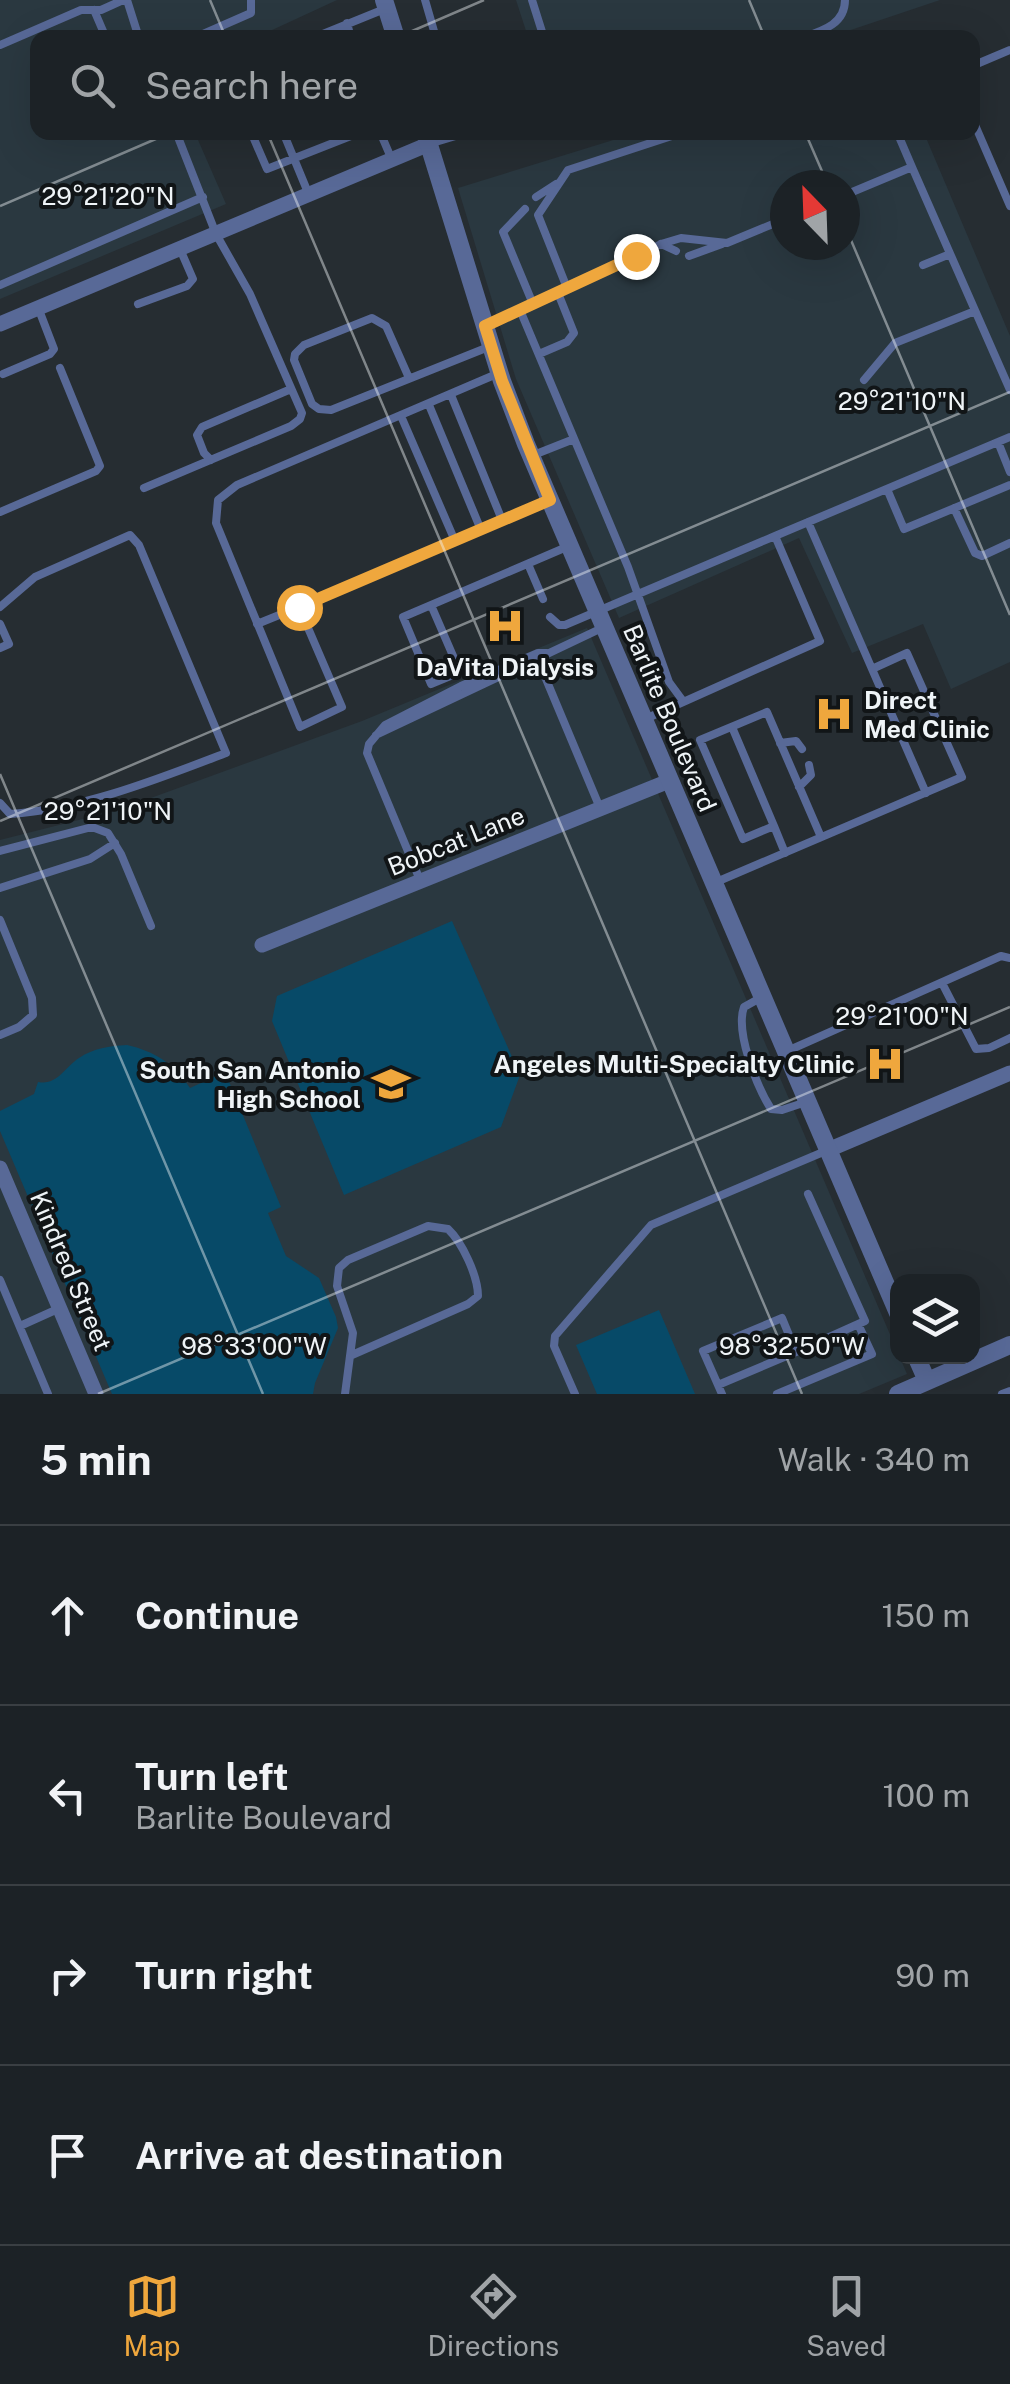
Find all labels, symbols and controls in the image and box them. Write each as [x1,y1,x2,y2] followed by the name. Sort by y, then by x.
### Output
[30,30,980,140] search box
[65,58,120,113] icon: search
[145,63,358,108] text: Search here
[770,170,860,260] north arrow
[41,181,175,211] text: 29°21'20"N
[614,234,660,280] route end
[838,386,966,416] text: 29°21'10"N
[277,585,323,631] route start
[484,605,526,647] hospital icon: DaVita Dialysis
[617,620,723,816] street label: Barlite Boulevard
[416,652,594,682] place label: DaVita Dialysis
[864,685,990,744] place label: Direct Med Clinic
[813,693,855,735] hospital icon: Direct Med Clinic
[44,796,172,826] text: 29°21'10"N
[383,800,529,882] street label: Bobcat Lane
[835,1001,969,1031] text: 29°21'00"N
[864,1043,906,1085] hospital icon: Angeles Multi-Specialty Clinic
[494,1049,855,1079] place label: Angeles Multi-Specialty Clinic
[139,1055,361,1114] place label: South San Antonio High School
[370,1063,412,1105] school or university icon: South San Antonio High School
[24,1187,118,1355] street label: Kindred Street
[890,1274,980,1364] map controls
[890,1274,980,1364] button: layers
[181,1331,327,1361] text: 98°33'00"W
[719,1331,865,1361] text: 98°32'50"W
[40,1435,152,1484] text: 5 min
[778,1441,970,1478] text: Walk · 340 m
[40,1588,95,1643] icon: ahead
[135,1593,299,1638] text: Continue
[881,1597,970,1634] text: 150 m
[135,1754,289,1799] text: Turn left
[40,1768,95,1823] icon: left
[883,1777,970,1814] text: 100 m
[135,1799,392,1836] text: Barlite Boulevard
[40,1948,95,2003] icon: right
[135,1953,313,1998] text: Turn right
[895,1957,970,1994] text: 90 m
[40,2128,95,2183] icon: arrive
[135,2133,503,2178] text: Arrive at destination
[124,2269,180,2362] tab: Map
[428,2269,559,2362] tab: Directions
[806,2269,886,2362] tab: Saved

